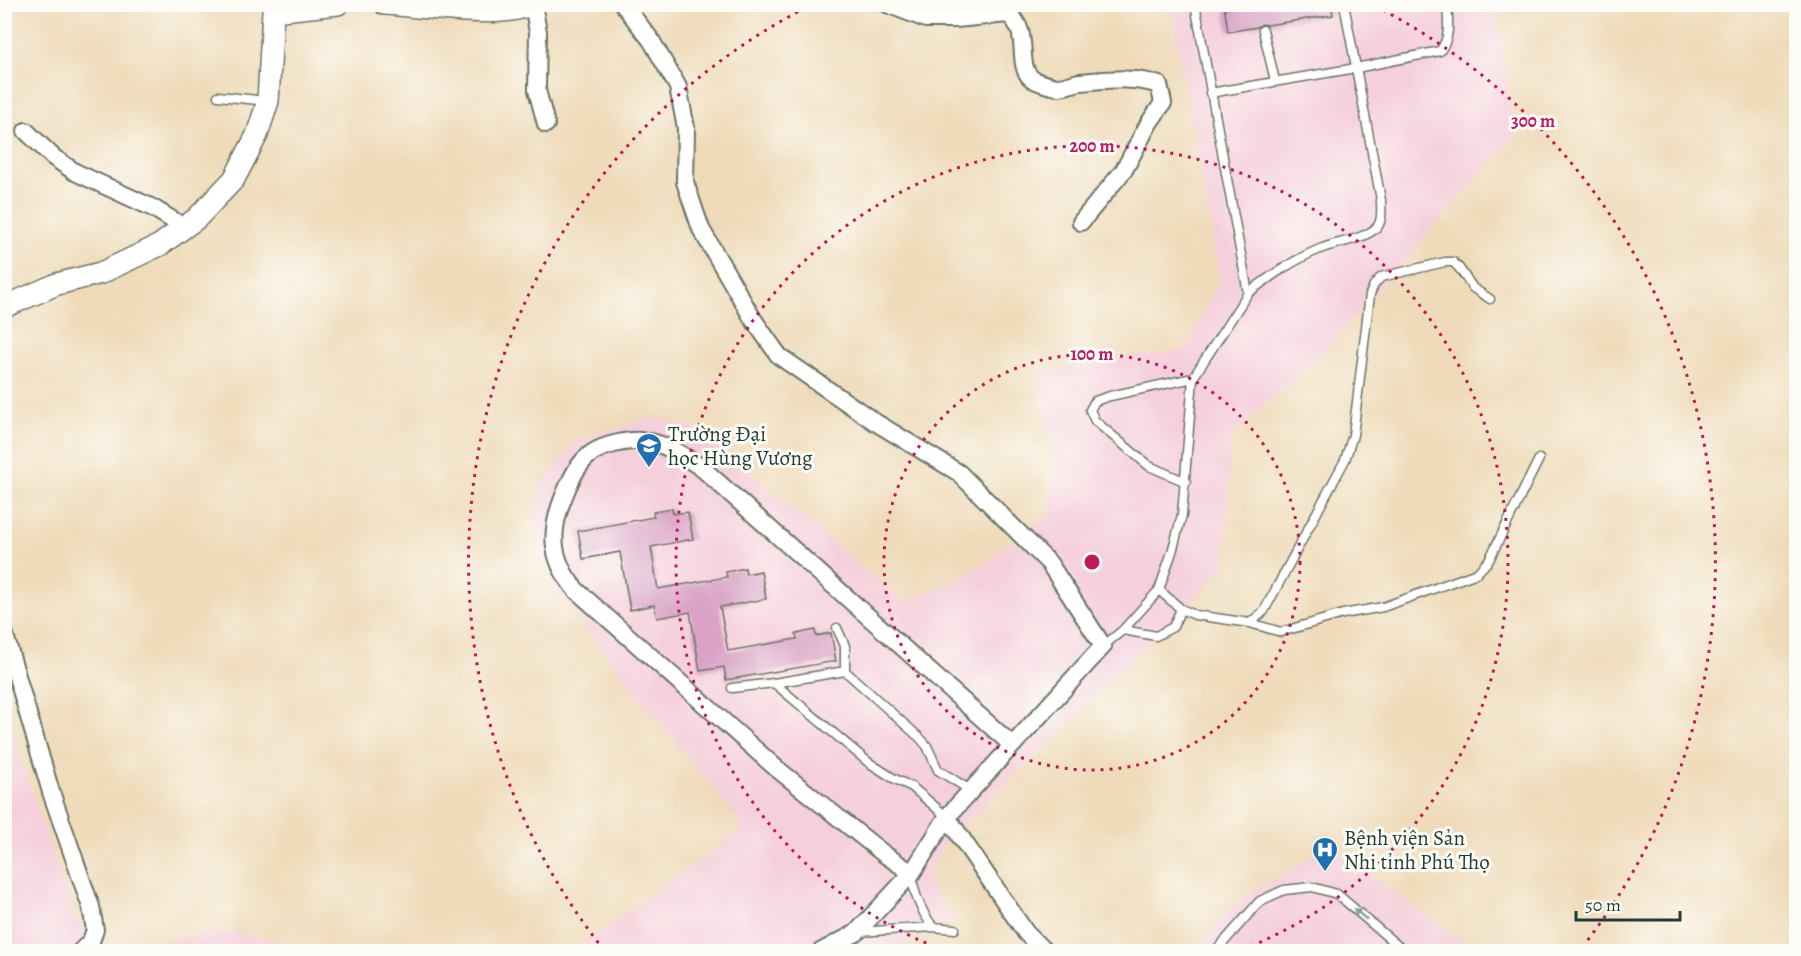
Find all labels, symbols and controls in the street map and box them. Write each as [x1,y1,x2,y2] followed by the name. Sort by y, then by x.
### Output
[1511,109,1555,133] text: 300 m
[1069,134,1115,158] text: 200 m
[1071,342,1113,366] text: 100 m
[668,420,813,472] place label: Trường Đại học Hùng Vương
[634,431,664,469] school or university icon: Trường Đại học Hùng Vương
[1082,552,1102,572] centre of rings
[1344,824,1490,876] place label: Bệnh viện Sản Nhi tỉnh Phú Thọ
[1310,835,1340,873] hospital icon: Bệnh viện Sản Nhi tỉnh Phú Thọ
[1576,884,1680,922] scale bar
[1585,893,1621,917] text: 50 m
[1353,908,1368,921] one-way arrow

